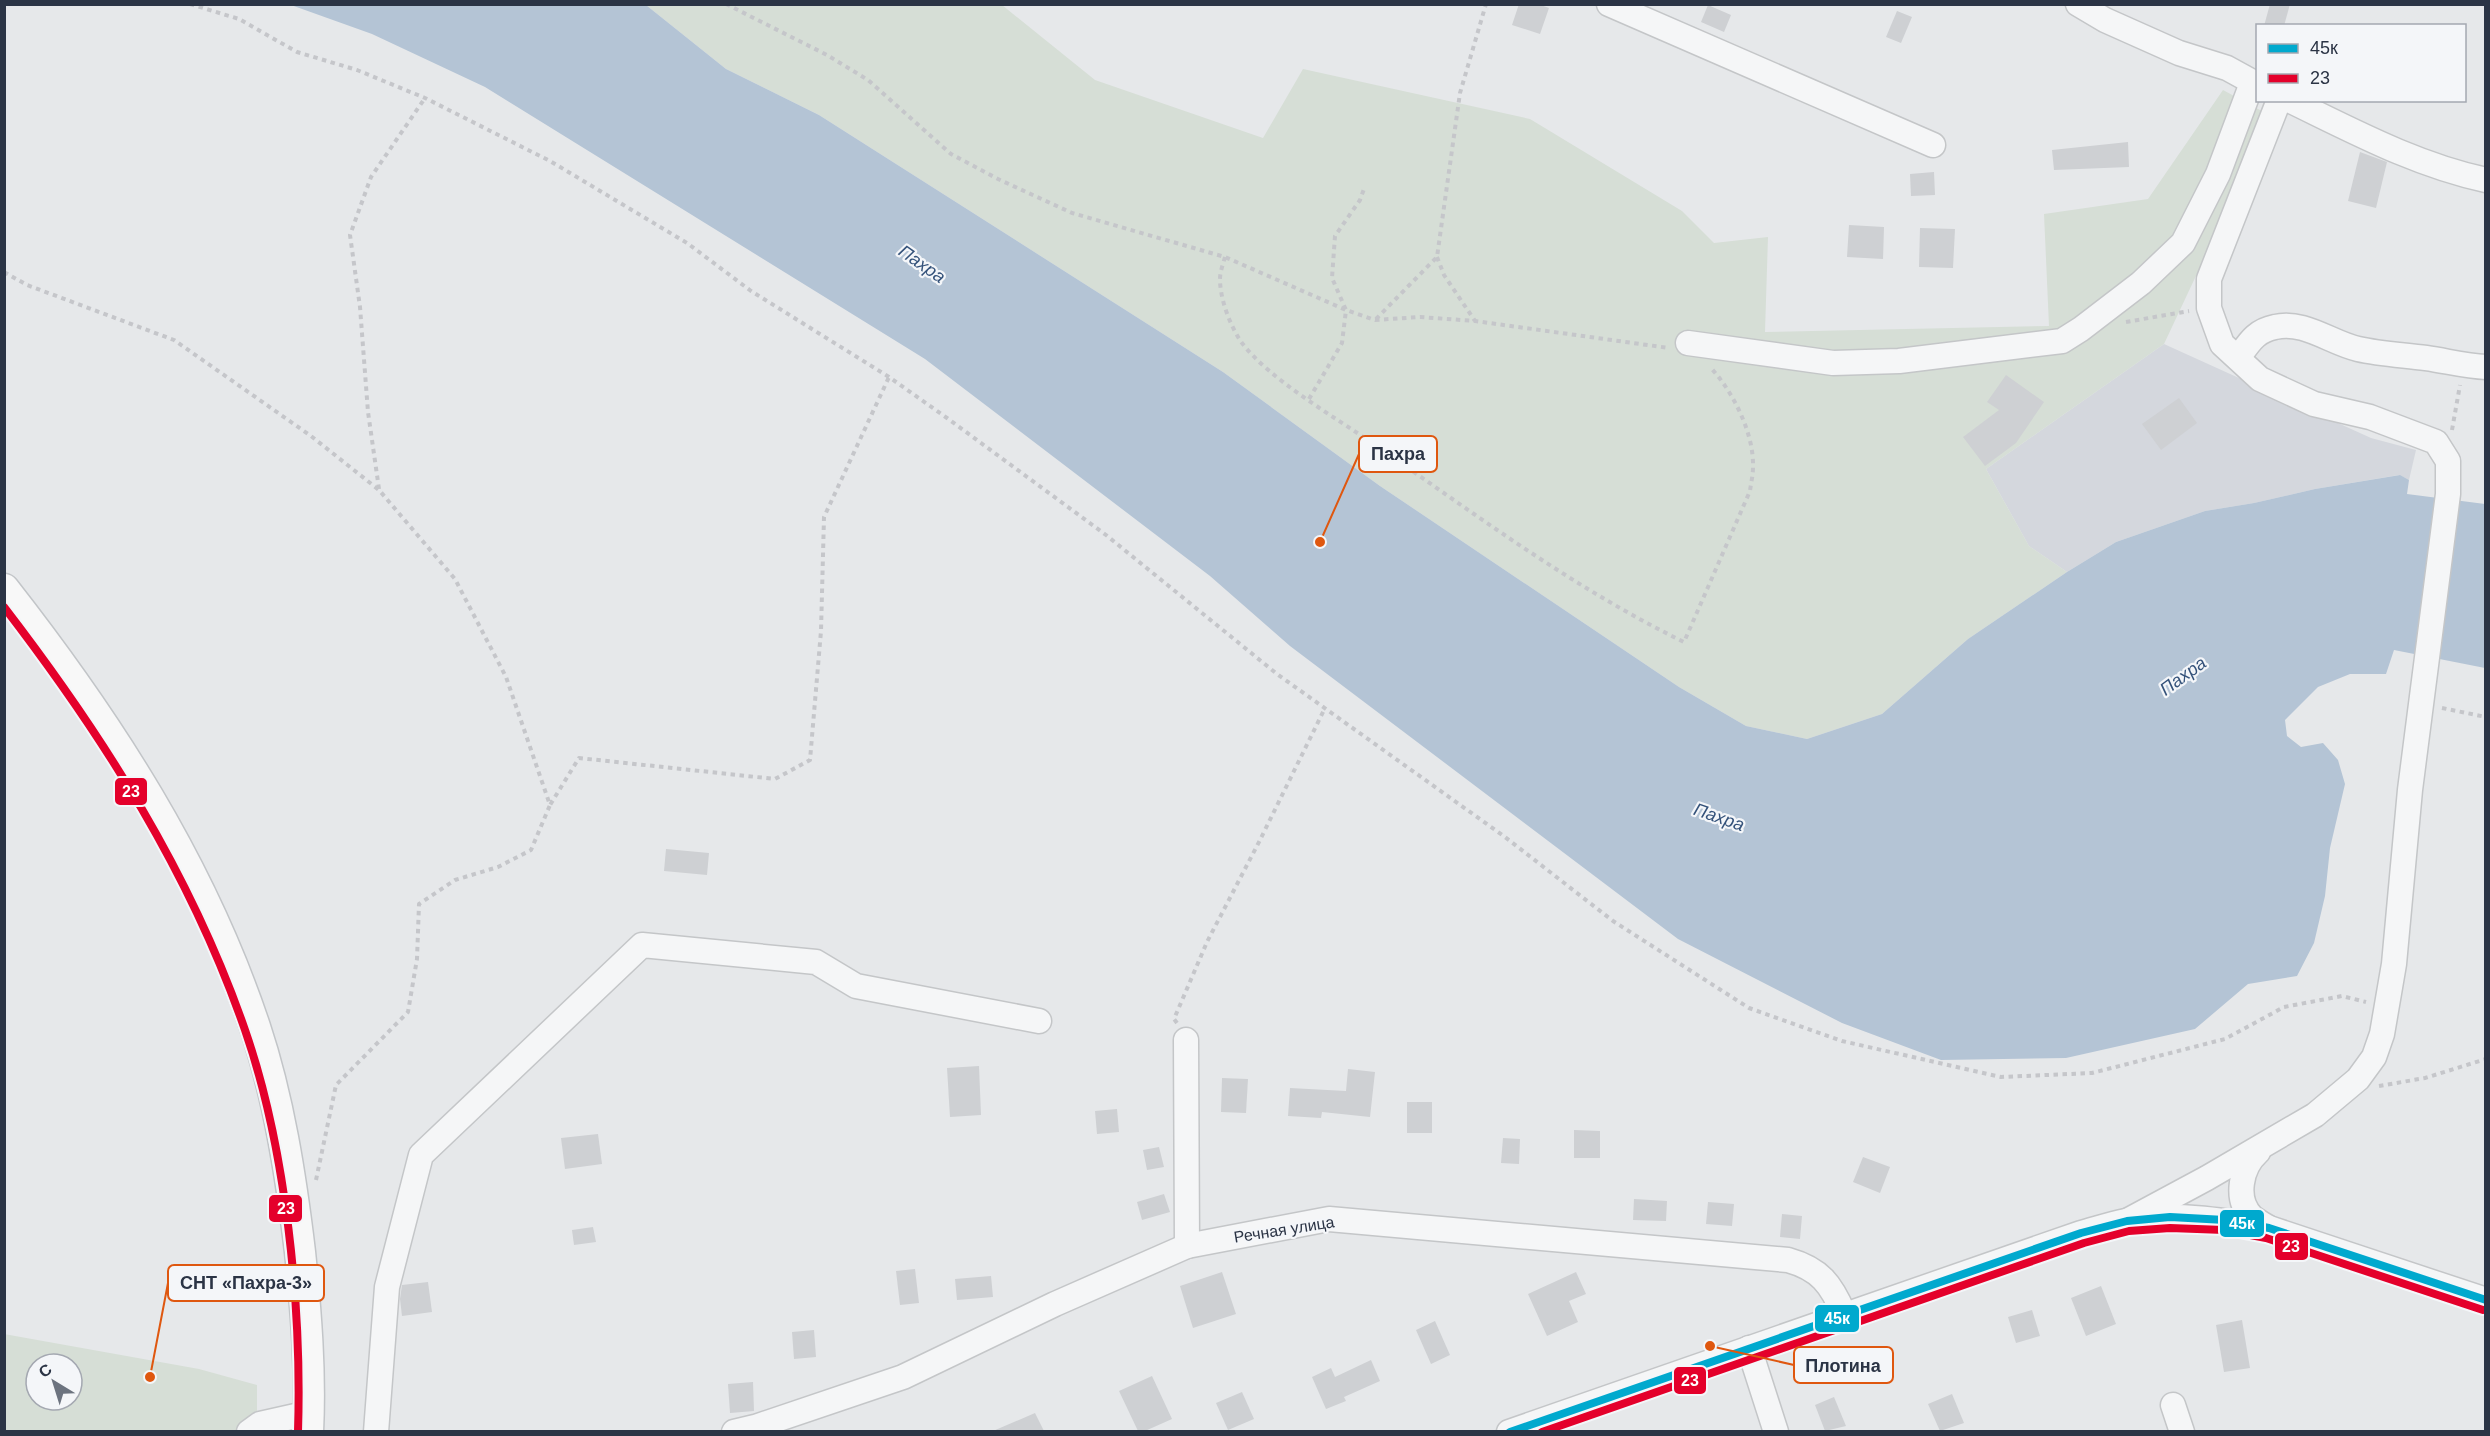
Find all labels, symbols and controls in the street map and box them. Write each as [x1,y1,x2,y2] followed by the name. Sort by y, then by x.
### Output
[2256,24,2466,102] legend
[2310,38,2338,58] text: 45к
[2310,68,2330,88] text: 23
[895,241,949,287] water label: Пахра
[1359,436,1437,472] callout: Пахра
[1371,444,1426,464] text: Пахра
[2156,653,2210,699] water label: Пахра
[114,777,148,806] line badge: 23
[122,783,140,800] text: 23
[1691,799,1747,835] water label: Пахра
[268,1194,303,1223] line badge: 23
[277,1200,295,1217] text: 23
[2219,1209,2265,1238] line badge: 45к
[1233,1213,1336,1246] street label: Речная улица
[2229,1215,2256,1232] text: 45к
[2274,1232,2309,1261] line badge: 23
[2282,1238,2300,1255] text: 23
[168,1265,324,1301] callout: СНТ «Пахра-3»
[180,1273,312,1293] text: СНТ «Пахра-3»
[1814,1304,1860,1333] line badge: 45к
[1824,1310,1851,1327] text: 45к
[1794,1347,1893,1383] callout: Плотина
[24,1352,84,1412] north arrow
[1805,1356,1882,1376] text: Плотина
[35,1360,55,1381] text: С
[1673,1366,1707,1395] line badge: 23
[1681,1372,1699,1389] text: 23

